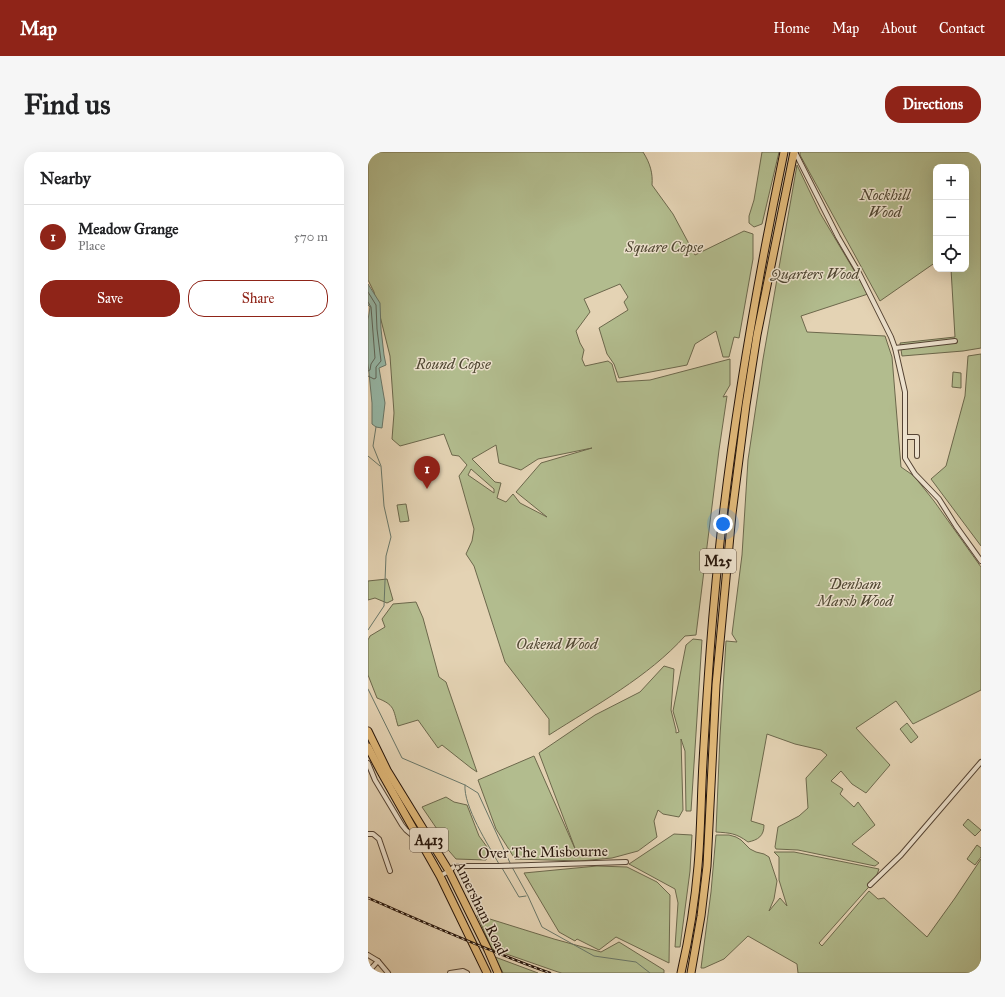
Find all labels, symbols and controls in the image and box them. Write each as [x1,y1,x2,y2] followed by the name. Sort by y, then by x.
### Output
[20,17,57,40] text: Map
[773,20,810,37] text: Home
[832,20,859,37] text: Map
[881,20,917,37] text: About
[939,20,985,37] text: Contact
[885,86,981,123] button: Directions
[24,87,110,122] text: Find us
[933,164,969,272] map controls
[933,164,969,200] button: +
[40,168,91,189] text: Nearby
[859,186,912,221] park label: Nockhill Wood
[933,200,969,236] button: −
[78,220,178,238] text: Meadow Grange
[50,229,56,245] text: 1
[294,229,328,245] text: 570 m
[933,236,969,272] button: locate
[78,238,105,254] text: Place
[624,238,703,257] park label: Square Copse
[770,265,861,283] park label: Quarters Wood
[40,280,180,317] button: Save
[188,280,328,317] button: Share
[415,355,491,374] park label: Round Copse
[414,456,440,489] pin: 1
[713,514,733,534] your location
[700,549,736,573] road number: M25
[815,575,894,610] park label: Denham Marsh Wood
[516,635,599,653] park label: Oakend Wood
[410,828,448,852] road number: A413
[478,842,608,862] street label: Over The Misbourne
[450,857,512,958] street label: Amersham Road

